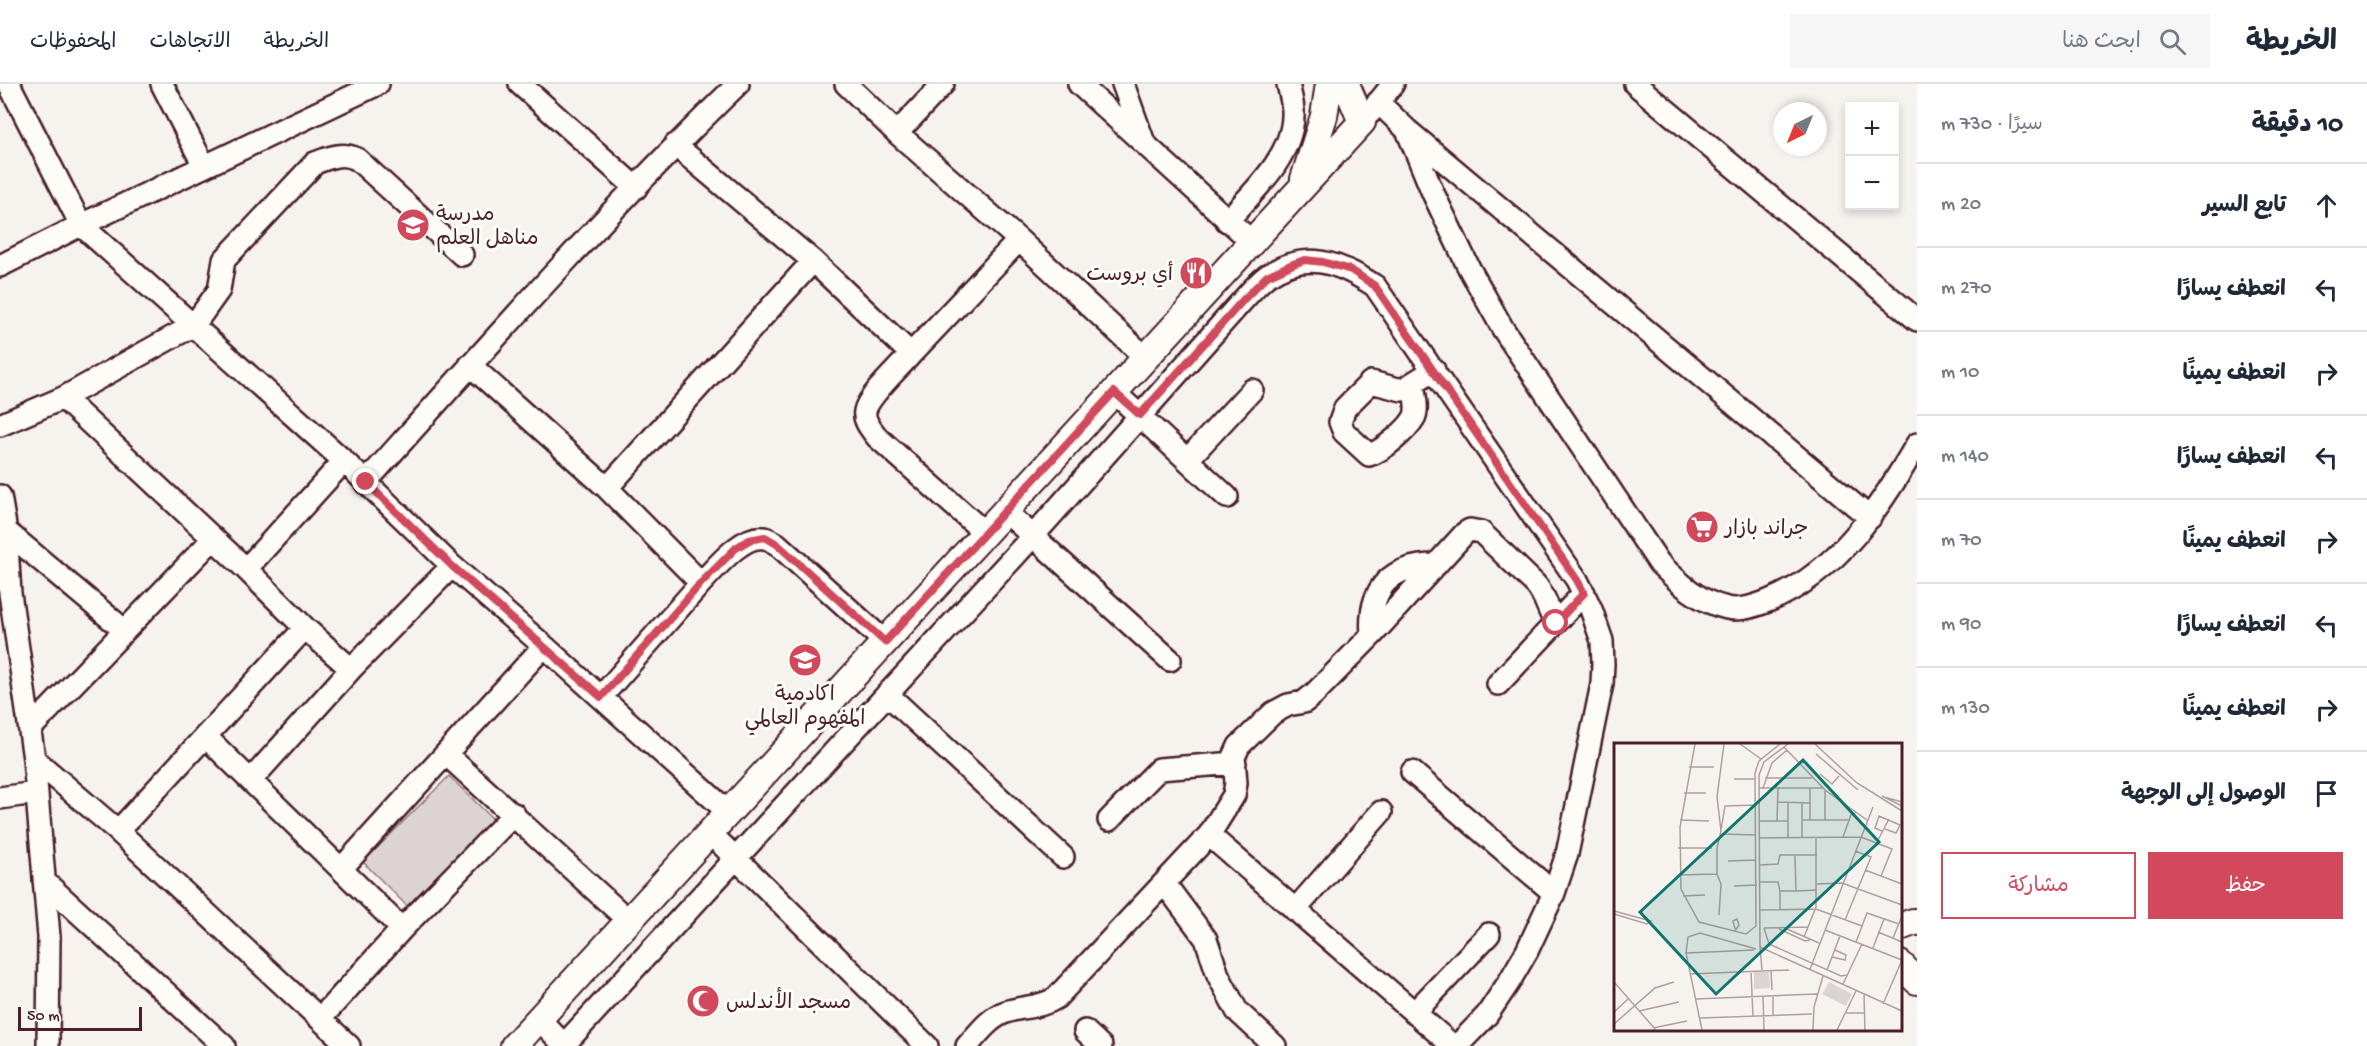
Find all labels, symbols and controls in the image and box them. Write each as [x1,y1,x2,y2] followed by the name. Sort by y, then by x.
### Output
[1790,14,2210,68] search box
[2156,25,2189,58] icon: search
[2246,27,2337,60] text: الخريطة
[2062,30,2141,56] text: ابحث هنا
[30,31,116,56] text: المحفوظات
[149,31,231,56] text: الاتجاهات
[264,31,329,56] text: الخريطة
[1773,102,1827,156] north arrow
[1845,102,1899,210] map controls
[1845,102,1899,156] button: +
[2252,111,2343,142] text: 10 دقيقة
[1941,114,2043,137] text: سيرًا · 730 m
[1845,156,1899,210] button: −
[2310,189,2343,222] icon: ahead
[1941,194,1981,217] text: 20 m
[2202,194,2286,220] text: تابع السير
[436,204,539,253] place label: مدرسة مناهل العلم
[395,207,431,243] school or university icon: مدرسة مناهل العلم
[1178,255,1214,291] restaurant icon: أي بروست
[1086,261,1173,289] place label: أي بروست
[2310,273,2343,306] icon: left
[1941,278,1992,301] text: 270 m
[2177,278,2286,304] text: انعطف يسارًا
[2310,357,2343,390] icon: right
[1941,362,1979,385] text: 10 m
[2183,362,2286,388] text: انعطف يمينًا
[2310,441,2343,474] icon: left
[1941,446,1989,469] text: 140 m
[2177,446,2286,472] text: انعطف يسارًا
[352,468,378,494] route end
[1684,509,1720,545] supermarket icon: جراند بازار
[1723,518,1808,543] place label: جراند بازار
[2310,525,2343,558] icon: right
[1941,530,1982,553] text: 70 m
[2183,530,2286,556] text: انعطف يمينًا
[1542,609,1568,635] route start
[2310,609,2343,642] icon: left
[1941,614,1981,637] text: 90 m
[2177,614,2286,640] text: انعطف يسارًا
[787,642,823,678] school or university icon: اكادمية المفهوم العالمي
[745,684,865,736] place label: اكادمية المفهوم العالمي
[2310,693,2343,726] icon: right
[1941,698,1990,721] text: 130 m
[2183,698,2286,724] text: انعطف يمينًا
[1614,743,1902,1031] inset map
[2310,777,2343,810] icon: arrive
[2121,782,2286,808] text: الوصول إلى الوجهة
[1941,852,2136,919] button: مشاركة
[2148,852,2343,919] button: حفظ
[685,983,721,1019] mosque icon: مسجد الأندلس
[726,987,851,1017] place label: مسجد الأندلس
[18,1004,142,1032] scale bar
[27,1008,60,1027] text: 50 m

